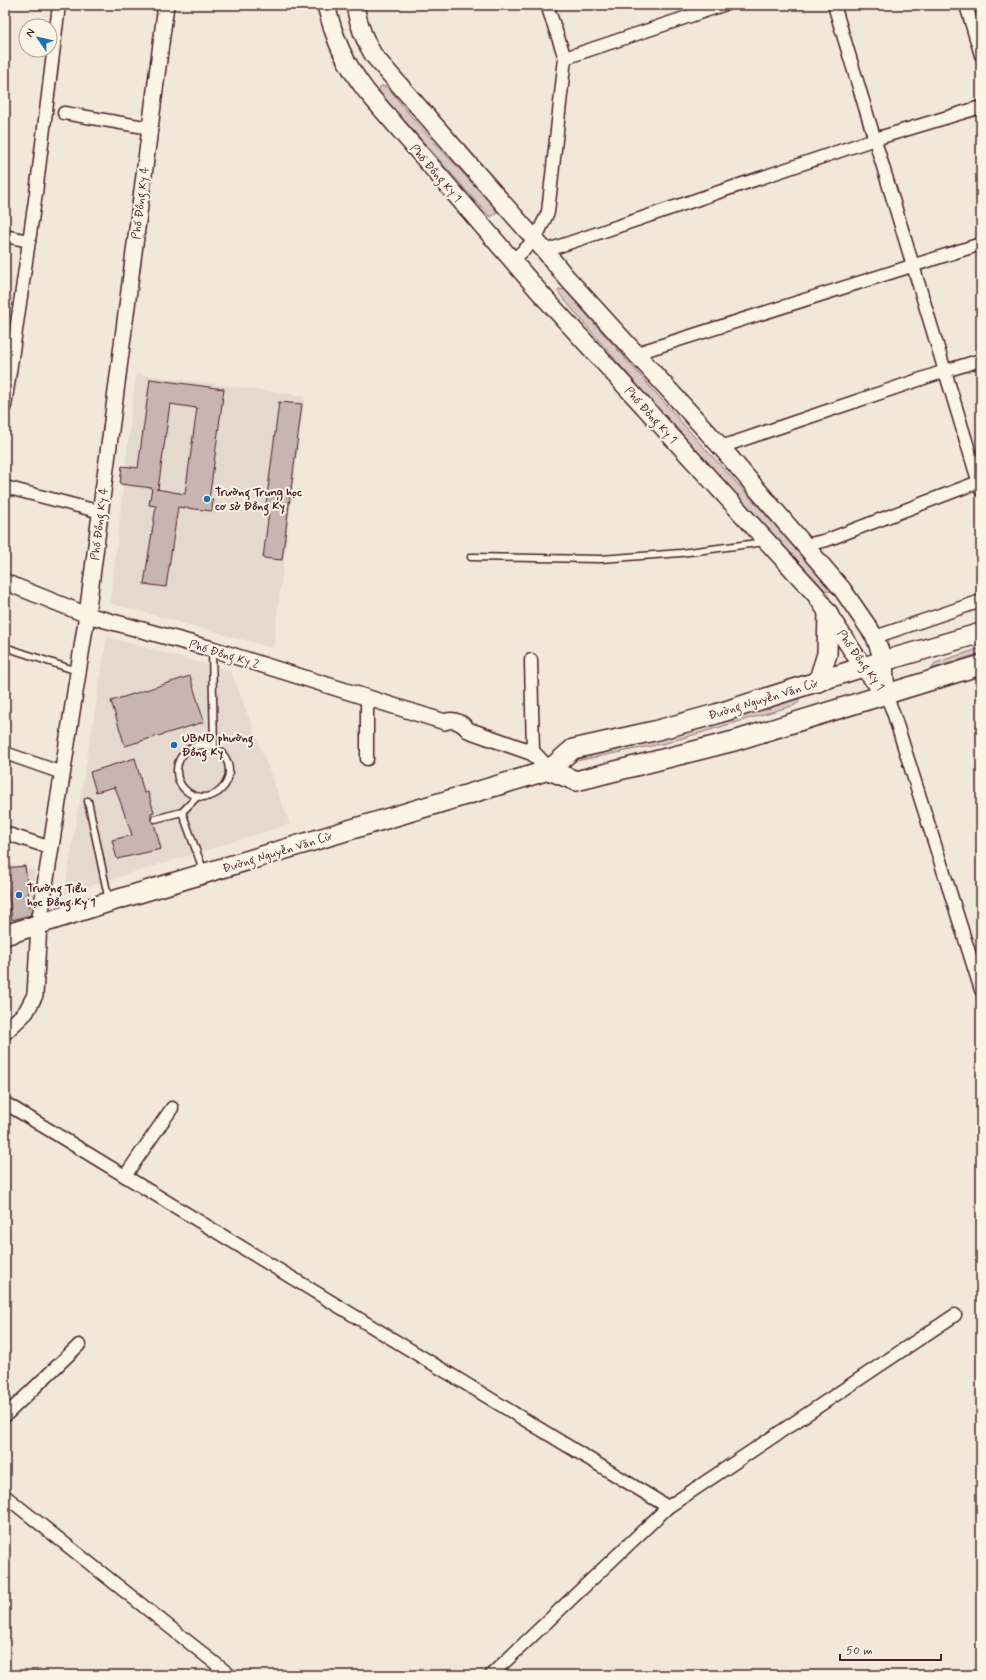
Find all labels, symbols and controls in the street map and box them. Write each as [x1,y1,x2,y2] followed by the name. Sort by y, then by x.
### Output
[18,18,58,58] north arrow
[23,26,38,40] text: N
[405,141,465,207] street label: Phố Đồng Kỵ 1
[129,166,154,241] street label: Phố Đồng Kỵ 4
[620,384,680,448] street label: Phố Đồng Kỵ 1
[215,485,302,516] place label: Trường Trung học cơ sở Đồng Kỵ
[88,487,113,562] street label: Phố Đồng Kỵ 4
[202,494,212,504] marker: Trường Trung học cơ sở Đồng Kỵ
[832,627,888,695] street label: Phố Đồng Kỵ 1
[187,637,261,674] street label: Phố Đồng Kỵ 2
[707,676,820,725] street label: Đường Nguyễn Văn Cừ
[182,731,254,762] place label: UBND phường Đồng Kỵ
[169,740,179,750] marker: UBND phường Đồng Kỵ
[221,829,334,878] street label: Đường Nguyễn Văn Cừ
[27,881,96,912] place label: Trường Tiểu học Đồng Kỵ 1
[14,890,24,900] marker: Trường Tiểu học Đồng Kỵ 1
[840,1636,941,1662] scale bar
[846,1643,873,1659] text: 50 m

